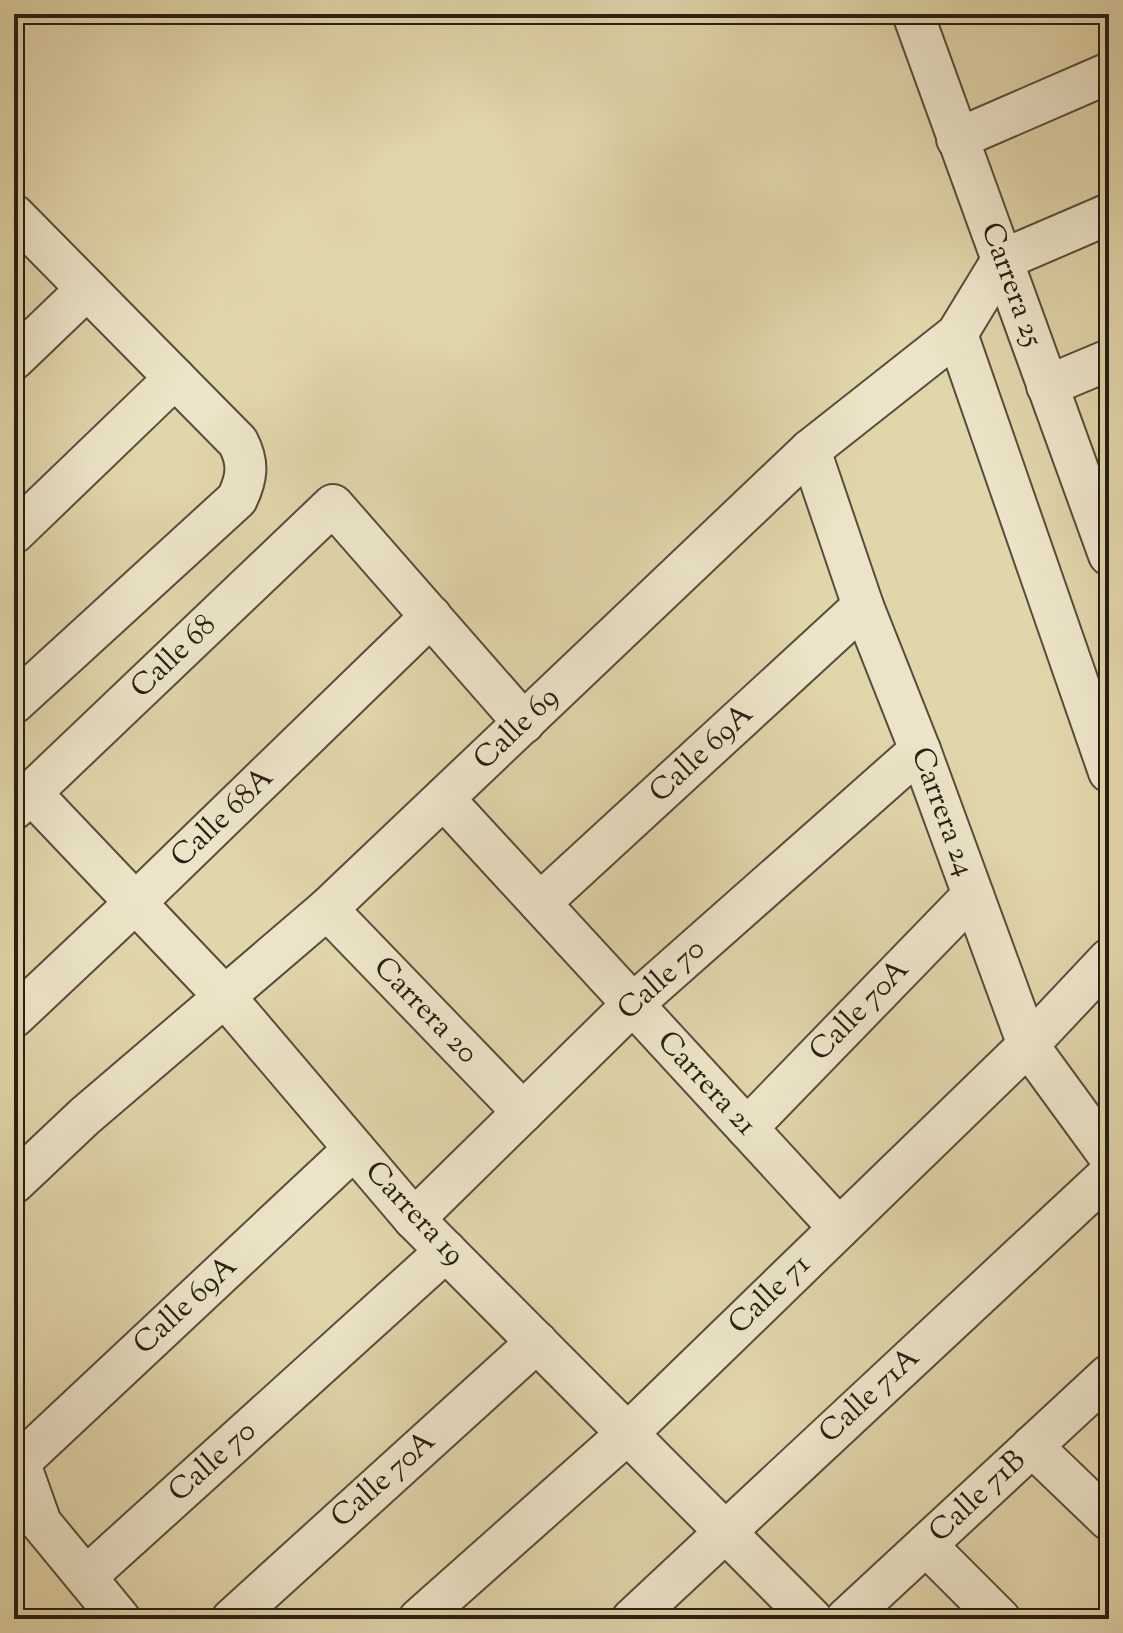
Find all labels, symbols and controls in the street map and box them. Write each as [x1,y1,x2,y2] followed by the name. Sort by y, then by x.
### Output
[969,217,1053,353] street label: Carrera 25
[122,605,226,709] street label: Calle 68
[465,677,569,781] street label: Calle 69
[640,695,764,813] street label: Calle 69A
[899,742,985,882] street label: Carrera 24
[162,758,284,878] street label: Calle 68A
[609,929,715,1031] street label: Calle 70
[363,947,487,1075] street label: Carrera 20
[800,950,920,1072] street label: Calle 70A
[646,1022,766,1146] street label: Carrera 21
[354,1152,474,1276] street label: Carrera 19
[719,1245,821,1345] street label: Calle 71
[124,1247,248,1365] street label: Calle 69A
[810,1338,930,1454] street label: Calle 71A
[160,1411,266,1513] street label: Calle 70
[322,1421,446,1539] street label: Calle 70A
[920,1441,1036,1553] street label: Calle 71B

